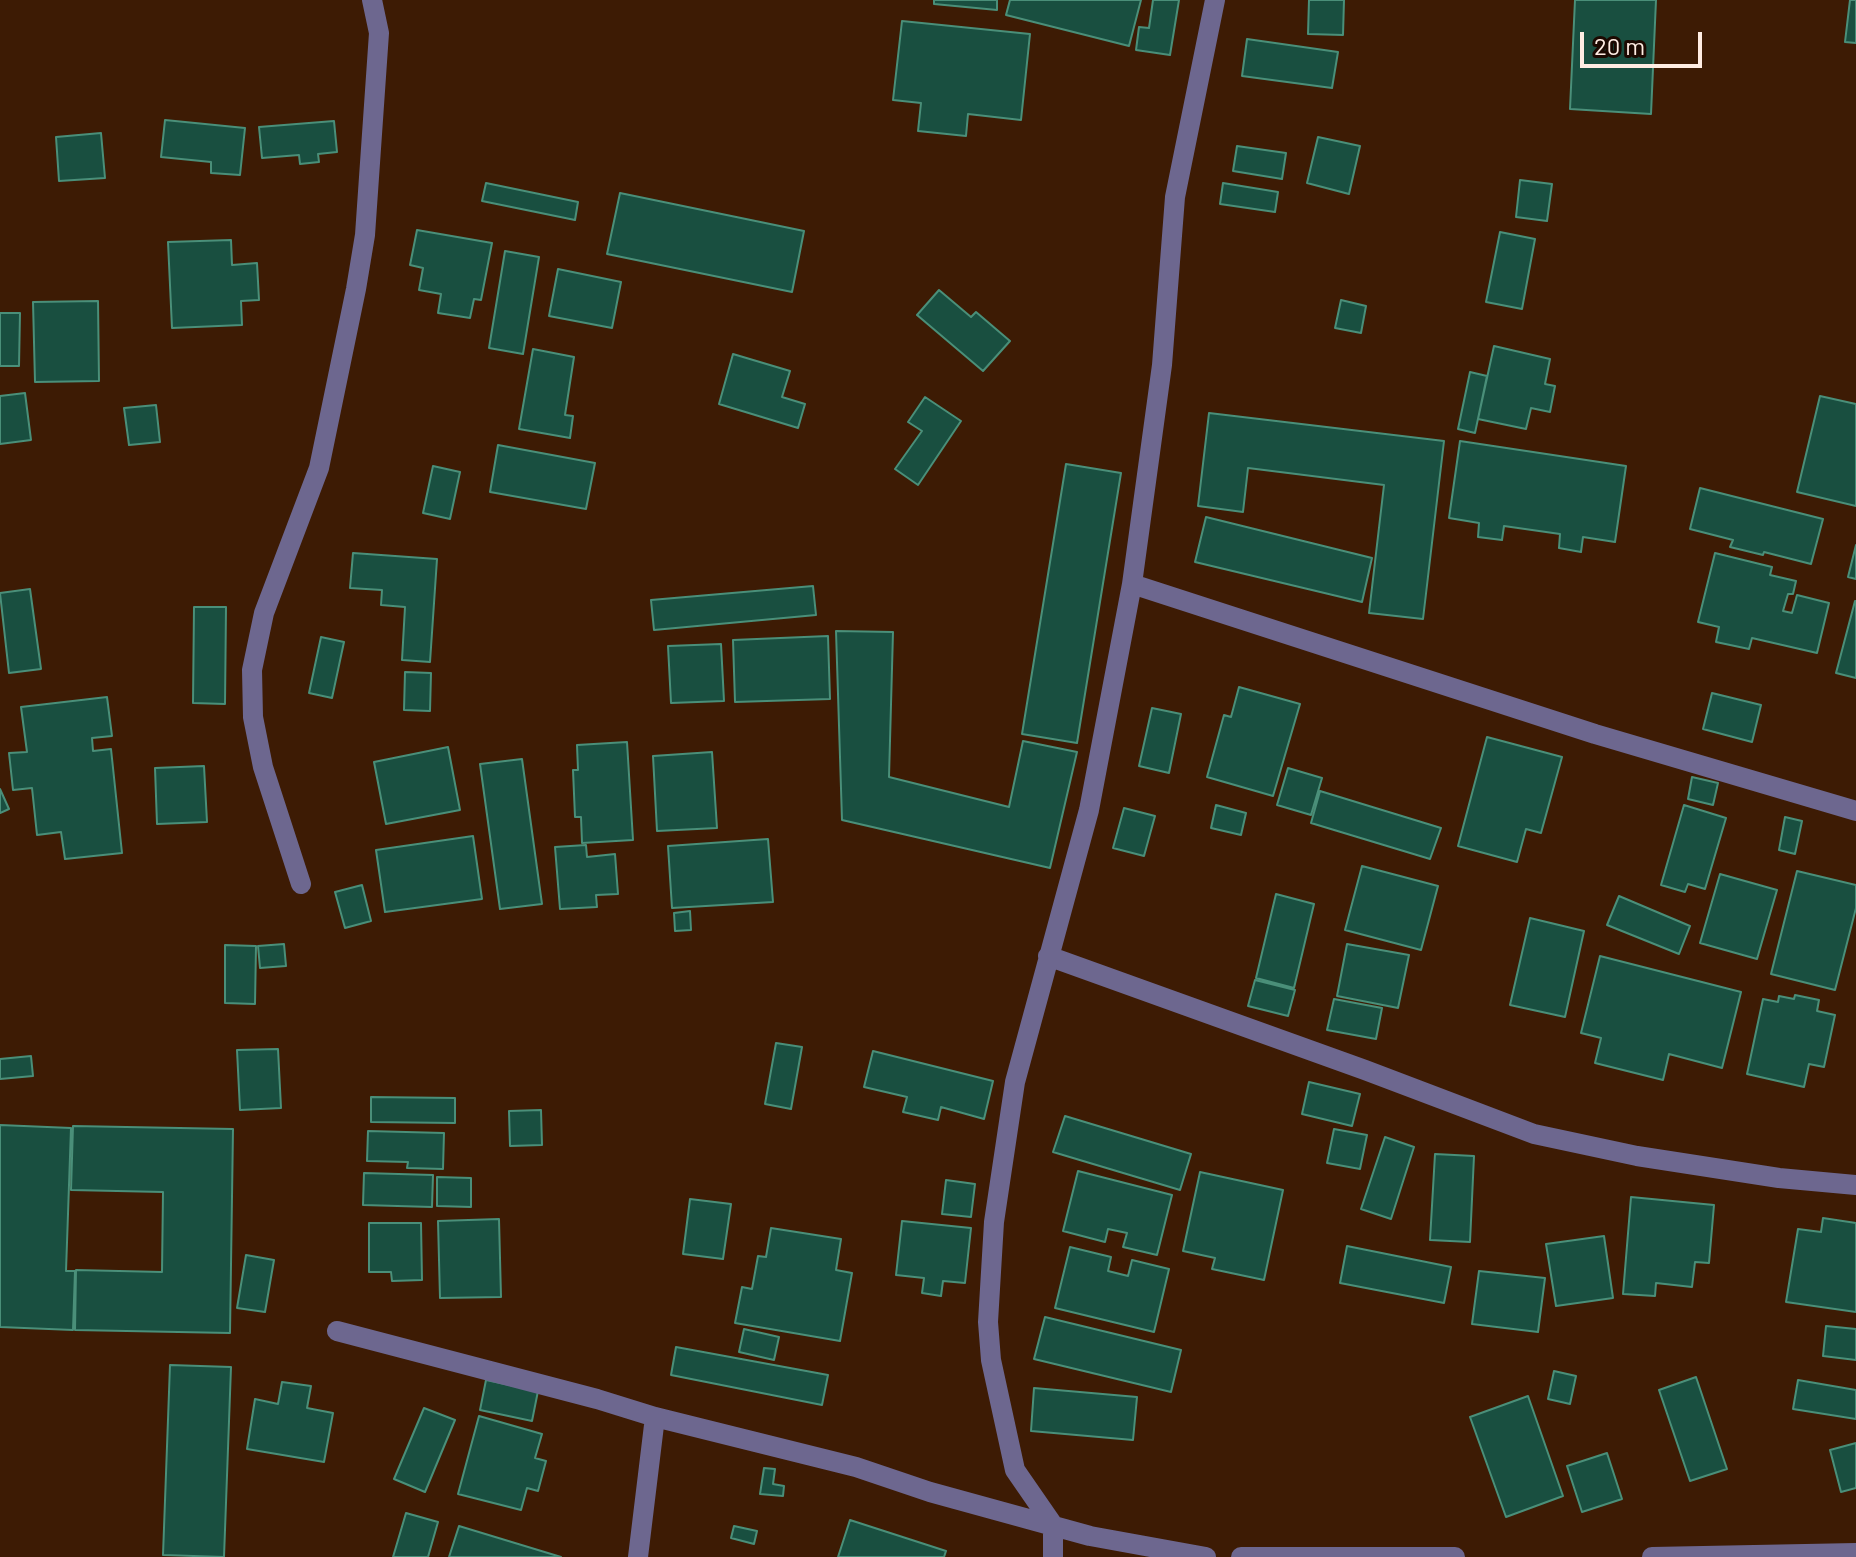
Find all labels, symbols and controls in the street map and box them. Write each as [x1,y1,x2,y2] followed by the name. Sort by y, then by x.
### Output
[1584,16,1706,66] scale bar
[1594,31,1645,60] text: 20 m

